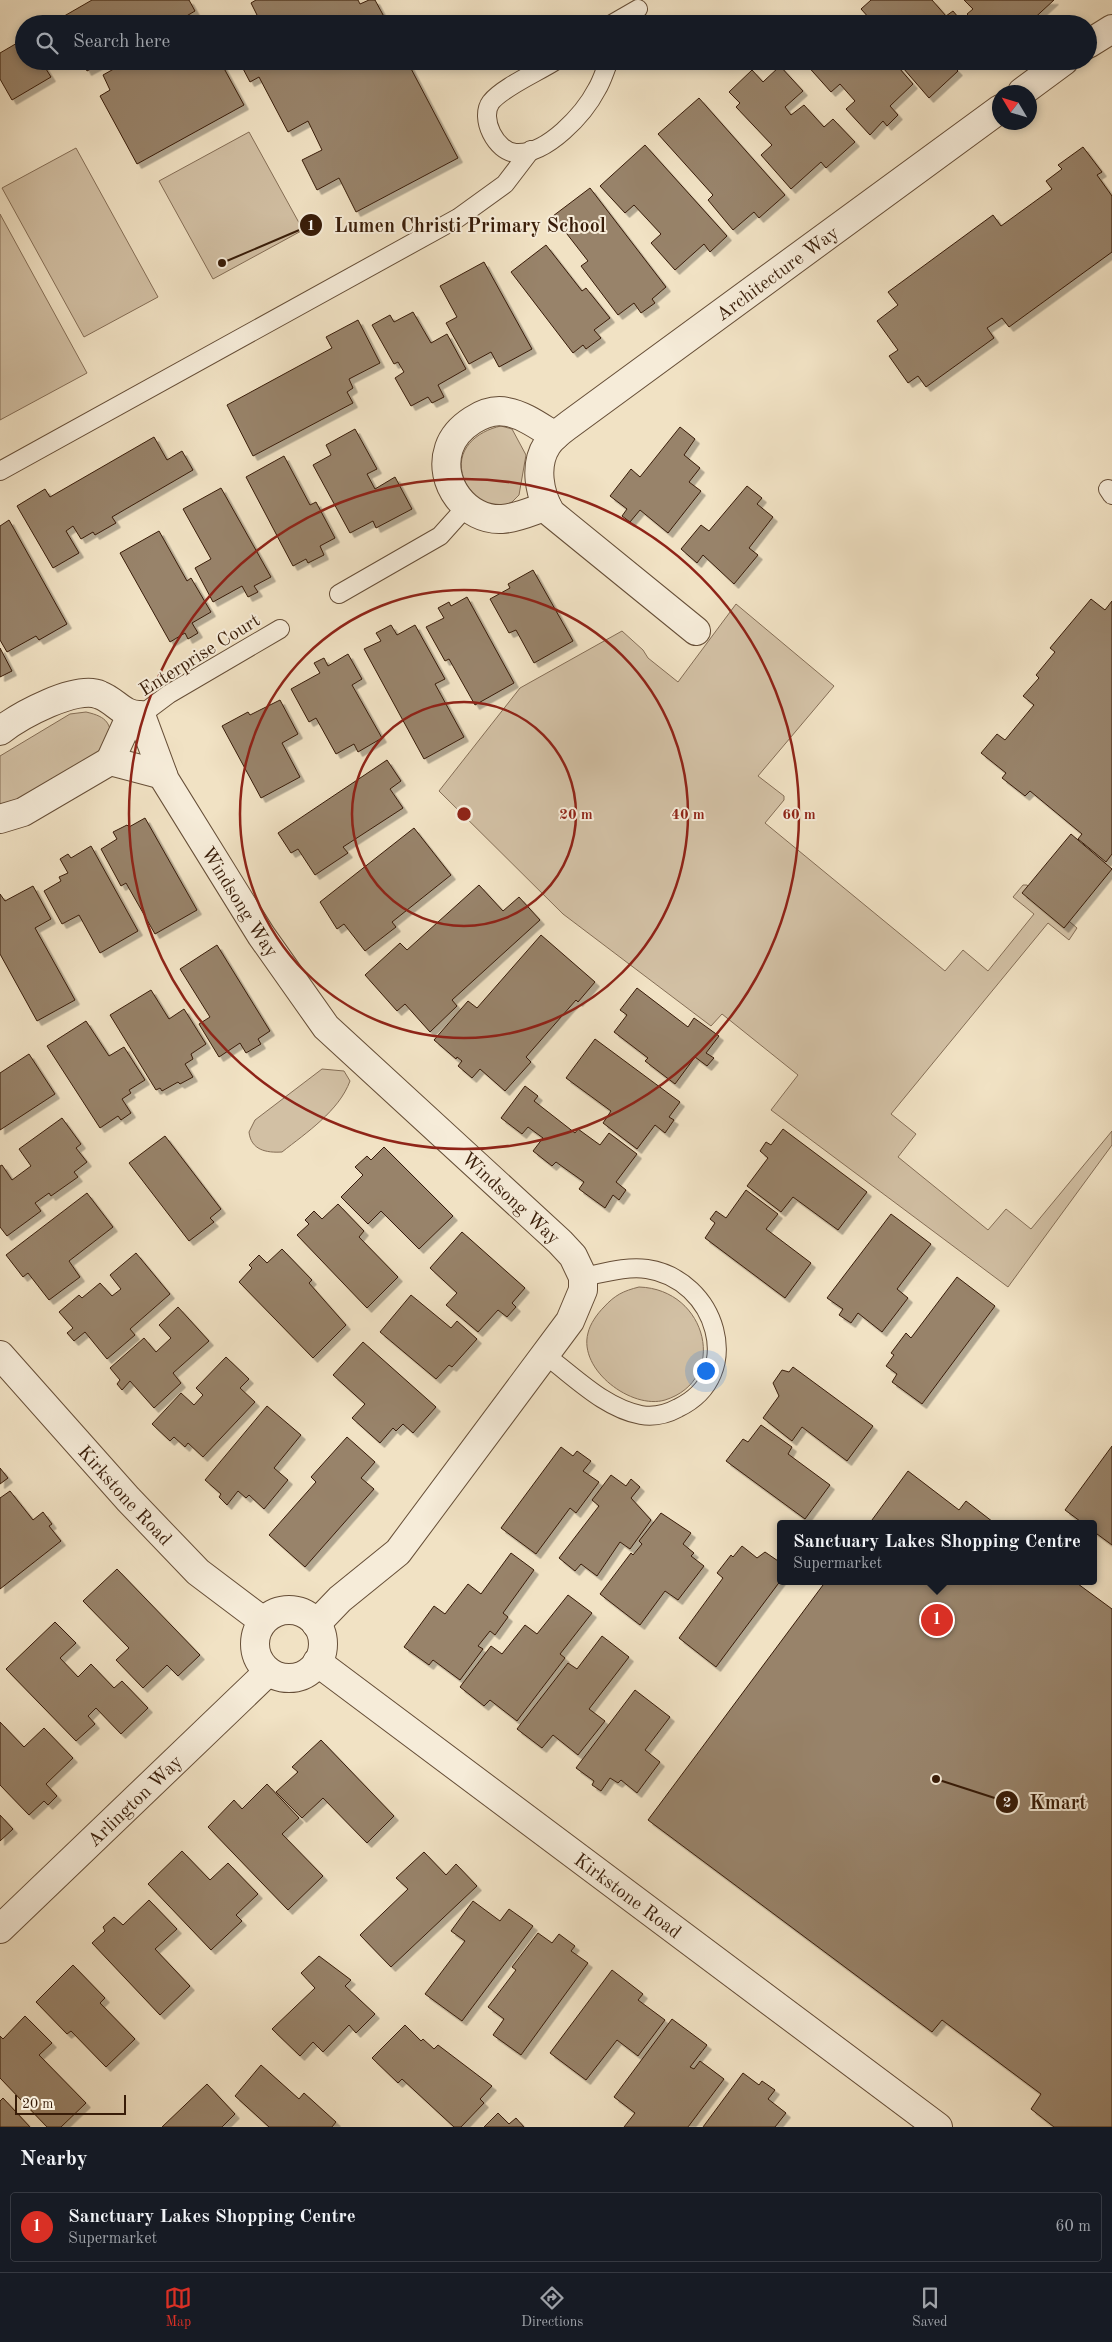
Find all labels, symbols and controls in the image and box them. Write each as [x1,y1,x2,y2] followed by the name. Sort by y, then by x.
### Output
[15,15,1097,70] search box
[33,29,61,57] icon: search
[73,33,170,52] text: Search here
[992,85,1037,130] north arrow
[299,208,616,243] callout: Lumen Christi Primary School
[334,217,606,237] text: Lumen Christi Primary School
[307,219,315,234] text: 1
[713,224,843,326] street label: Architecture Way
[137,611,264,701] street label: Enterprise Court
[455,805,473,823] centre of rings
[559,808,593,823] text: 20 m
[671,808,705,823] text: 40 m
[782,808,816,823] text: 60 m
[197,844,280,961] street label: Windsong Way
[457,1150,563,1249] street label: Windsong Way
[693,1358,719,1384] your location
[73,1443,174,1550] street label: Kirkstone Road
[777,1520,1097,1585] popup
[793,1533,1081,1552] text: Sanctuary Lakes Shopping Centre
[793,1556,882,1572] text: Supermarket
[921,1601,953,1639] pin: 1
[85,1753,187,1851] street label: Arlington Way
[995,1784,1097,1819] callout: Kmart
[1029,1794,1087,1814] text: Kmart
[1003,1796,1011,1811] text: 2
[570,1851,684,1943] street label: Kirkstone Road
[15,2092,126,2115] scale bar
[22,2097,53,2111] text: 20 m
[20,2149,88,2170] text: Nearby
[68,2208,356,2227] text: Sanctuary Lakes Shopping Centre
[32,2219,42,2235] text: 1
[1055,2219,1091,2235] text: 60 m
[68,2231,157,2247] text: Supermarket
[164,2284,192,2331] tab: Map
[521,2284,583,2331] tab: Directions
[912,2284,948,2331] tab: Saved

